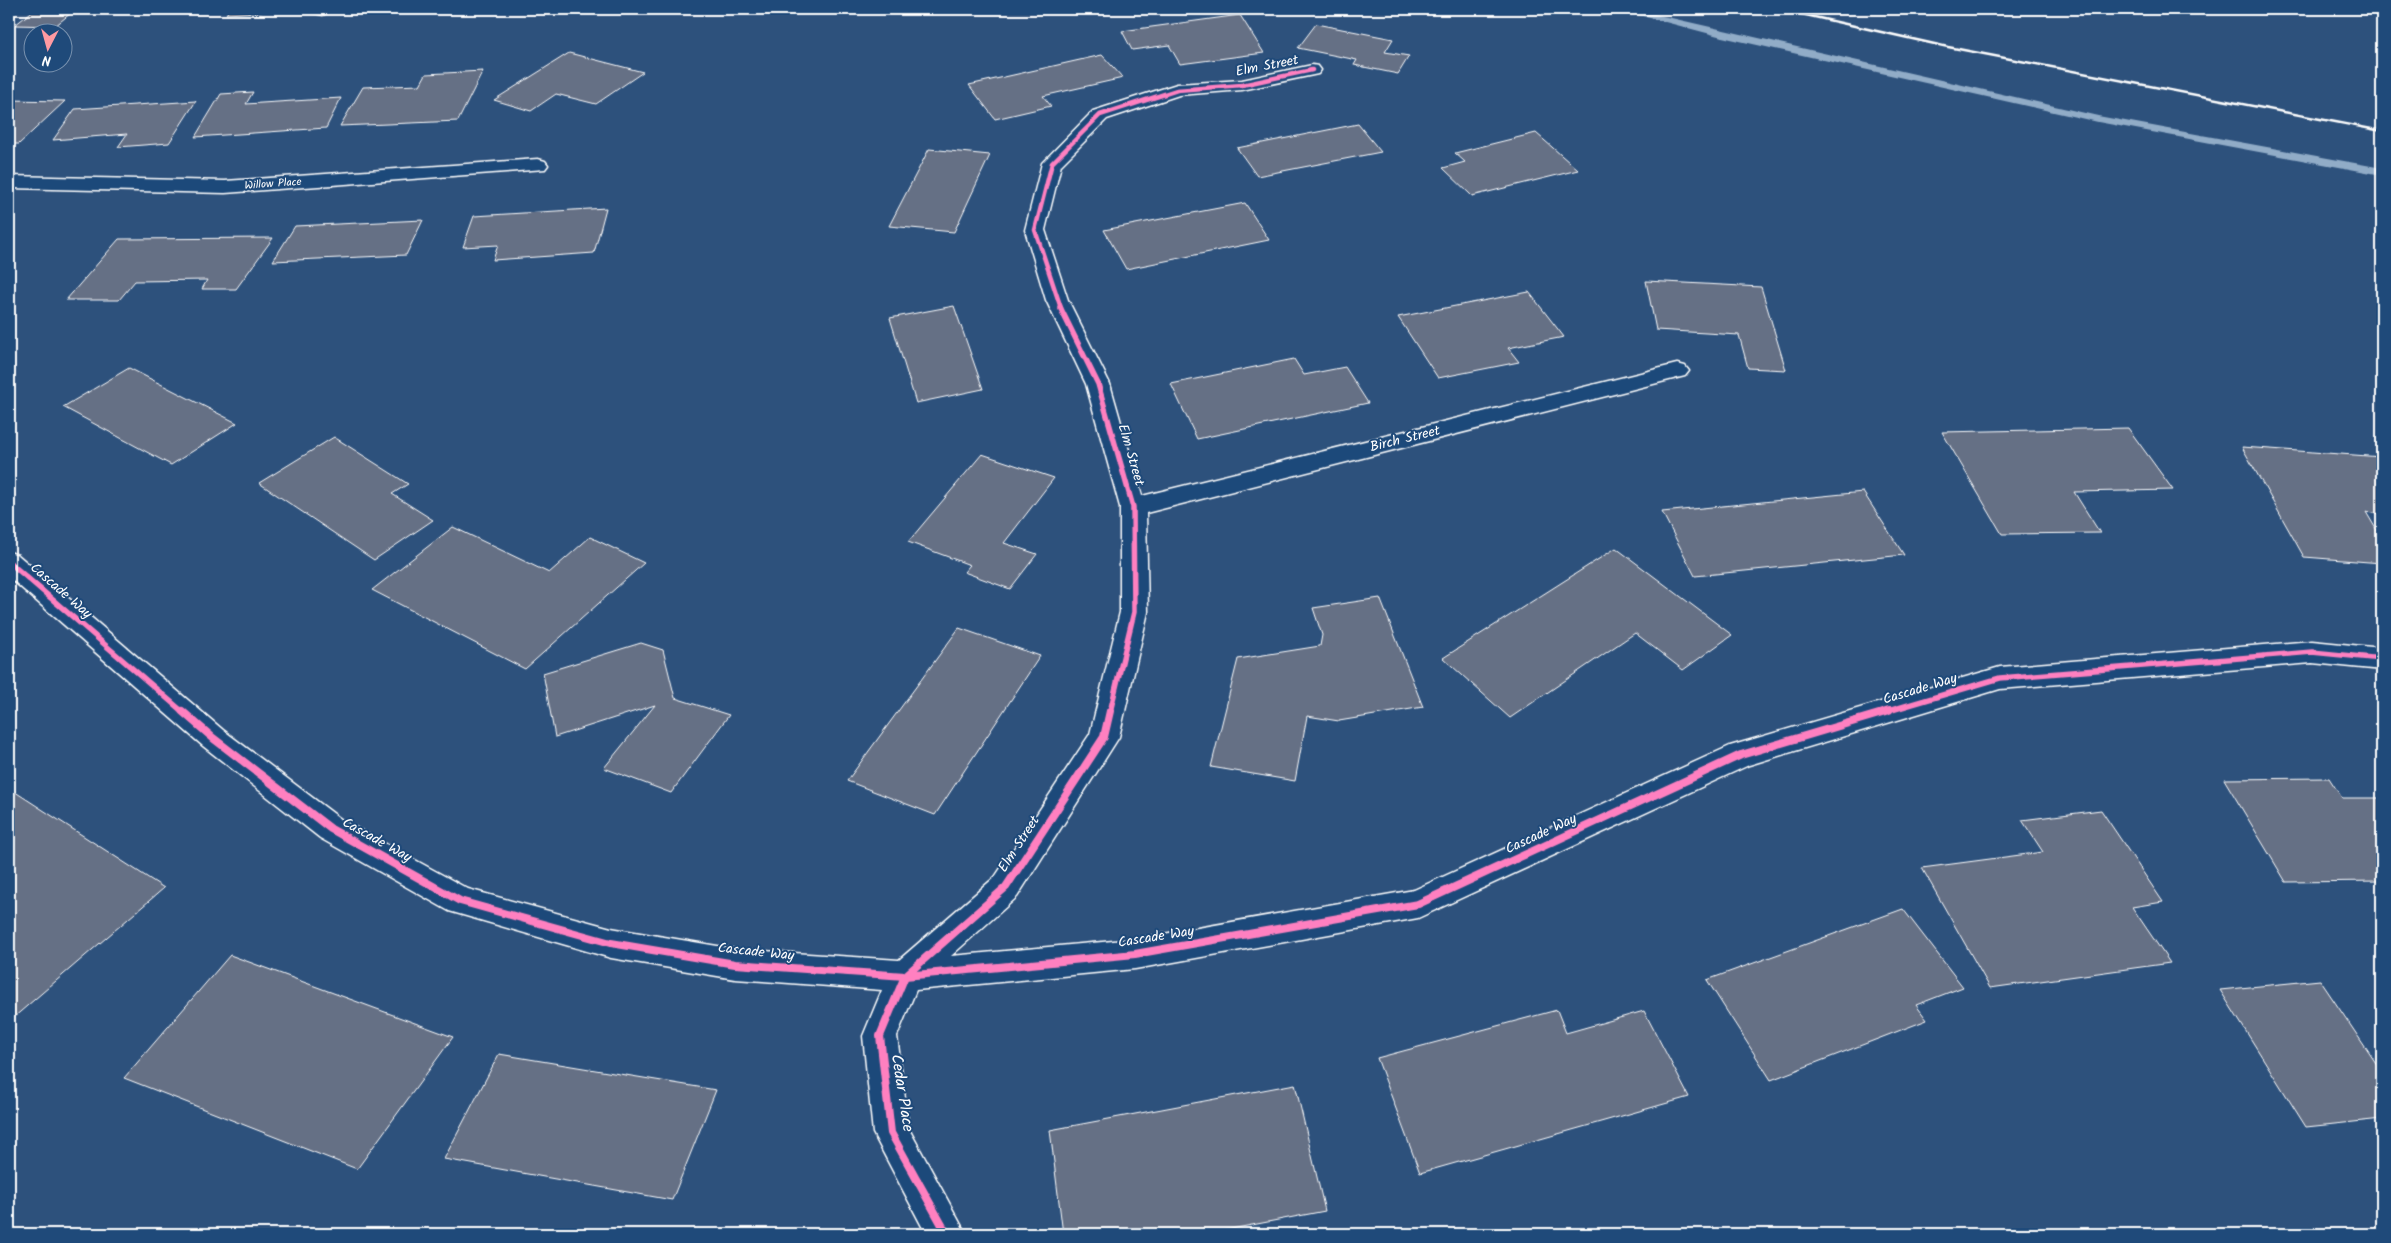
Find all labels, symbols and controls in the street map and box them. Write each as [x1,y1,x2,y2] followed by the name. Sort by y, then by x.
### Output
[22,22,72,72] north arrow
[41,49,52,71] text: N
[1234,49,1301,83] street label: Elm Street
[244,173,302,195] street label: Willow Place
[1368,420,1443,458] street label: Birch Street
[1112,421,1151,489] street label: Elm Street
[25,558,97,625] street label: Cascade Way
[1880,667,1960,711] street label: Cascade Way
[1502,808,1581,860] street label: Cascade Way
[992,811,1046,877] street label: Elm Street
[338,812,416,868] street label: Cascade Way
[1116,920,1196,954] street label: Cascade Way
[717,937,796,967] street label: Cascade Way
[884,1052,920,1134] street label: Cedar Place

